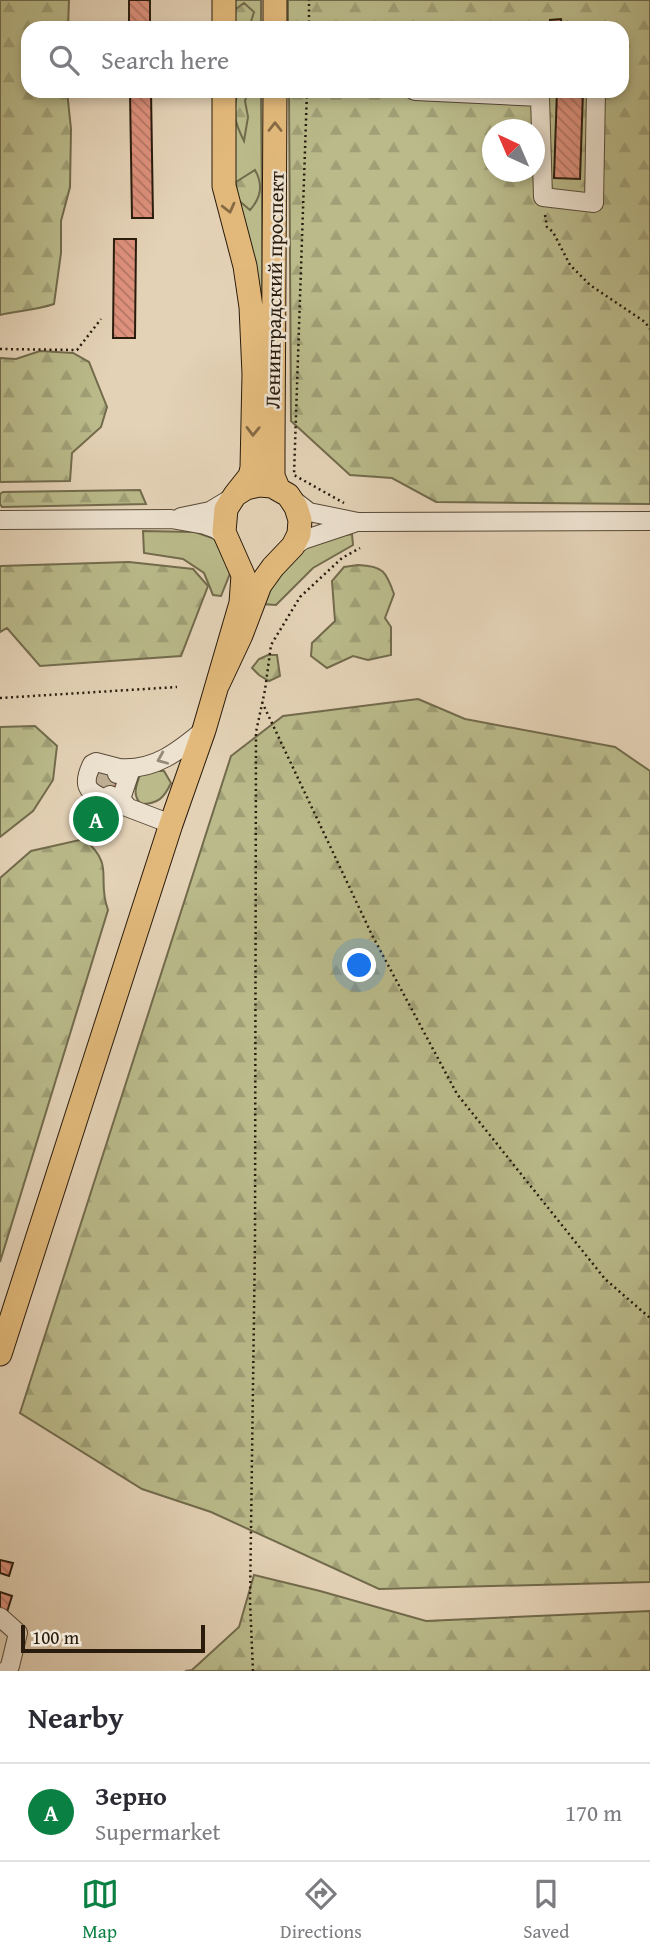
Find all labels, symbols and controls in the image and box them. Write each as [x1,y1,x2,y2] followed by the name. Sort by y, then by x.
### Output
[21,21,629,98] search box
[101,40,229,79] text: Search here
[45,41,83,79] icon: search
[482,119,545,182] north arrow
[267,121,283,132] one-way arrow
[256,171,292,409] street label: Ленинградский проспект
[221,201,235,213] one-way arrow
[245,426,260,437] one-way arrow
[157,751,169,765] one-way arrow
[73,793,119,845] pin: A
[342,948,376,982] your location
[21,1622,205,1654] scale bar
[32,1623,79,1651] text: 100 m
[28,1695,124,1739] text: Nearby
[95,1776,167,1815] text: Зерно
[44,1796,58,1829] text: A
[565,1796,622,1829] text: 170 m
[95,1815,221,1848] text: Supermarket
[81,1875,119,1945] tab: Map
[280,1875,362,1945] tab: Directions
[523,1875,569,1945] tab: Saved

